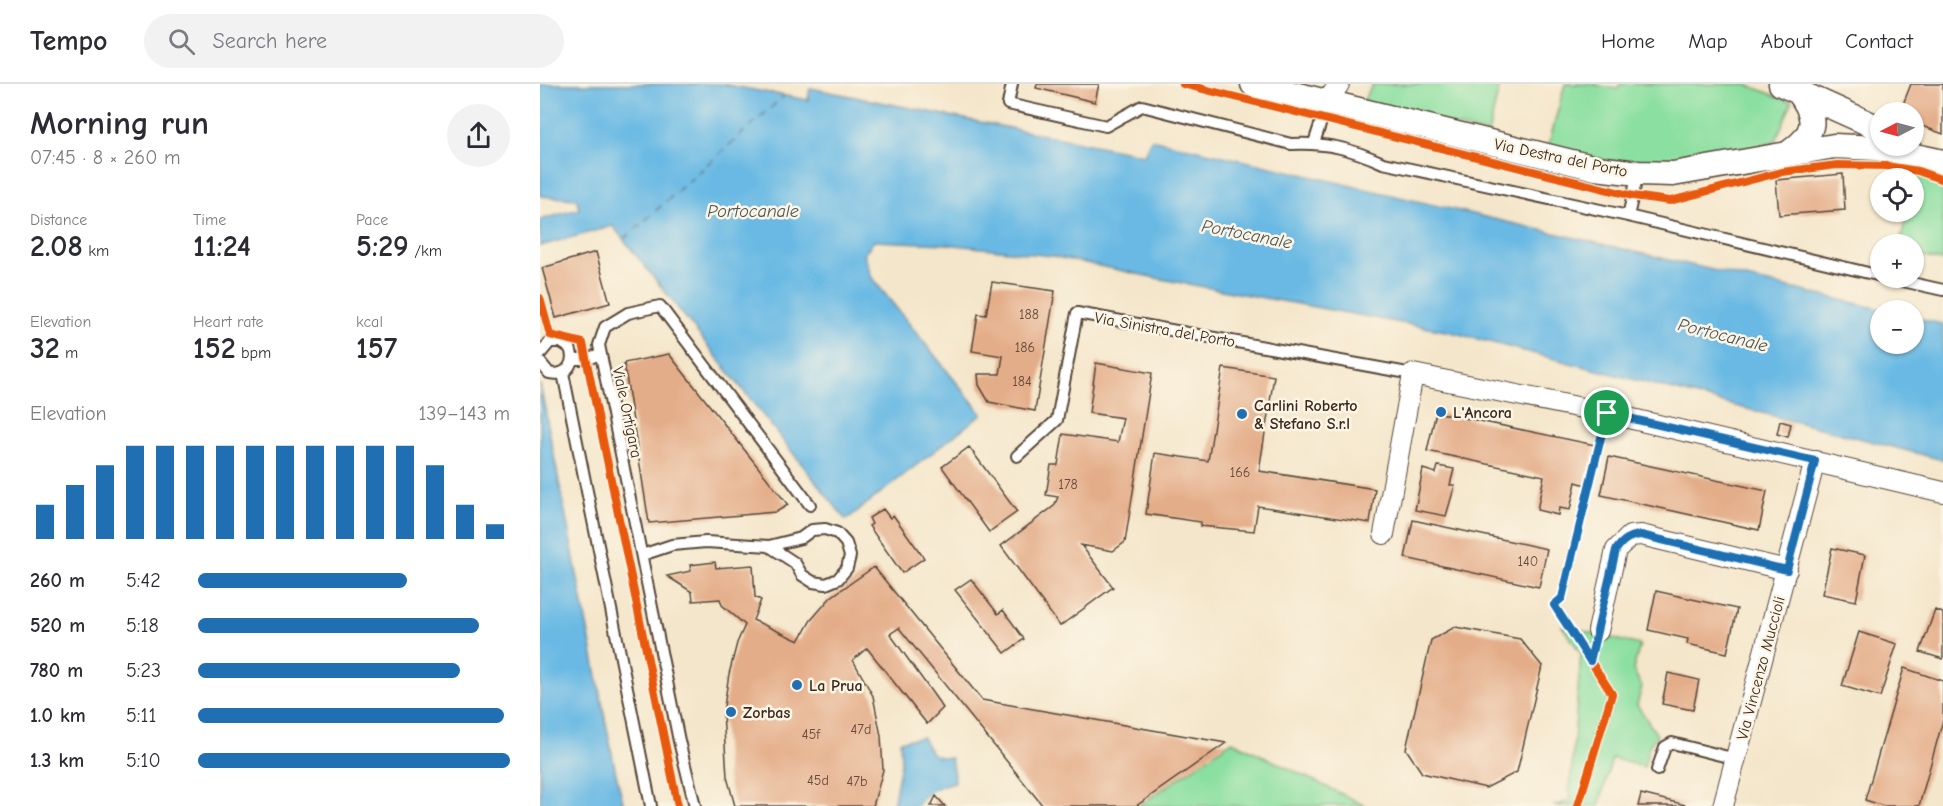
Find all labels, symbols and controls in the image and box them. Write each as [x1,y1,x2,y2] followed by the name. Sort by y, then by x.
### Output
[144,14,564,68] search box
[30,25,108,57] text: Tempo
[165,25,198,58] icon: search
[213,28,327,54] text: Search here
[1601,29,1655,53] text: Home
[1688,29,1728,53] text: Map
[1761,29,1812,53] text: About
[1845,29,1913,53] text: Contact
[1870,102,1924,156] north arrow
[1870,102,1924,354] map controls
[30,104,209,142] text: Morning run
[447,104,510,167] button: share
[1493,135,1629,181] street label: Via Destra del Porto
[30,146,181,169] text: 07:45 · 8 × 260 m
[1870,168,1924,222] button: locate
[707,201,799,222] water label: Portocanale
[30,211,87,229] text: Distance
[193,211,226,229] text: Time
[356,211,388,229] text: Pace
[1200,215,1294,254] water label: Portocanale
[30,229,83,264] text: 2.08
[193,229,251,264] text: 11:24
[356,229,409,264] text: 5:29
[1870,234,1924,288] button: +
[83,242,109,260] text: km
[409,242,442,260] text: /km
[1870,300,1924,354] button: −
[1019,306,1039,323] house number: 188
[1093,309,1237,351] street label: Via Sinistra del Porto
[30,313,91,331] text: Elevation
[193,313,264,331] text: Heart rate
[356,313,383,331] text: kcal
[1676,314,1770,357] water label: Portocanale
[30,331,60,366] text: 32
[193,331,236,366] text: 152
[356,331,397,366] text: 157
[1015,339,1035,356] house number: 186
[60,344,78,362] text: m
[236,344,271,362] text: bpm
[609,365,646,460] street label: Viale Ortigara
[1012,373,1032,390] house number: 184
[1581,387,1632,438] pin
[1590,396,1623,429] icon: arrive
[1254,397,1358,433] place label: Carlini Roberto & Stefano S.r.l
[30,402,107,425] text: Elevation
[418,402,510,425] text: 139–143 m
[1453,404,1512,422] place label: L'Ancora
[1434,405,1448,419] marker: L'Ancora
[1235,407,1249,421] marker: Carlini Roberto & Stefano S.r.l
[1230,464,1250,481] house number: 166
[1058,476,1078,493] house number: 178
[1518,553,1538,570] house number: 140
[30,569,85,592] text: 260 m
[126,569,161,592] text: 5:42
[1733,594,1789,742] street label: Via Vincenzo Muccioli
[30,614,85,637] text: 520 m
[126,614,159,637] text: 5:18
[30,659,83,682] text: 780 m
[126,659,161,682] text: 5:23
[809,677,863,695] place label: La Prua
[790,678,804,692] marker: La Prua
[30,704,86,727] text: 1.0 km
[126,704,156,727] text: 5:11
[743,704,790,722] place label: Zorbas
[724,705,738,719] marker: Zorbas
[851,721,871,738] house number: 47d
[802,726,821,743] house number: 45f
[30,749,84,772] text: 1.3 km
[126,749,161,772] text: 5:10
[807,772,829,789] house number: 45d
[847,773,867,790] house number: 47b

